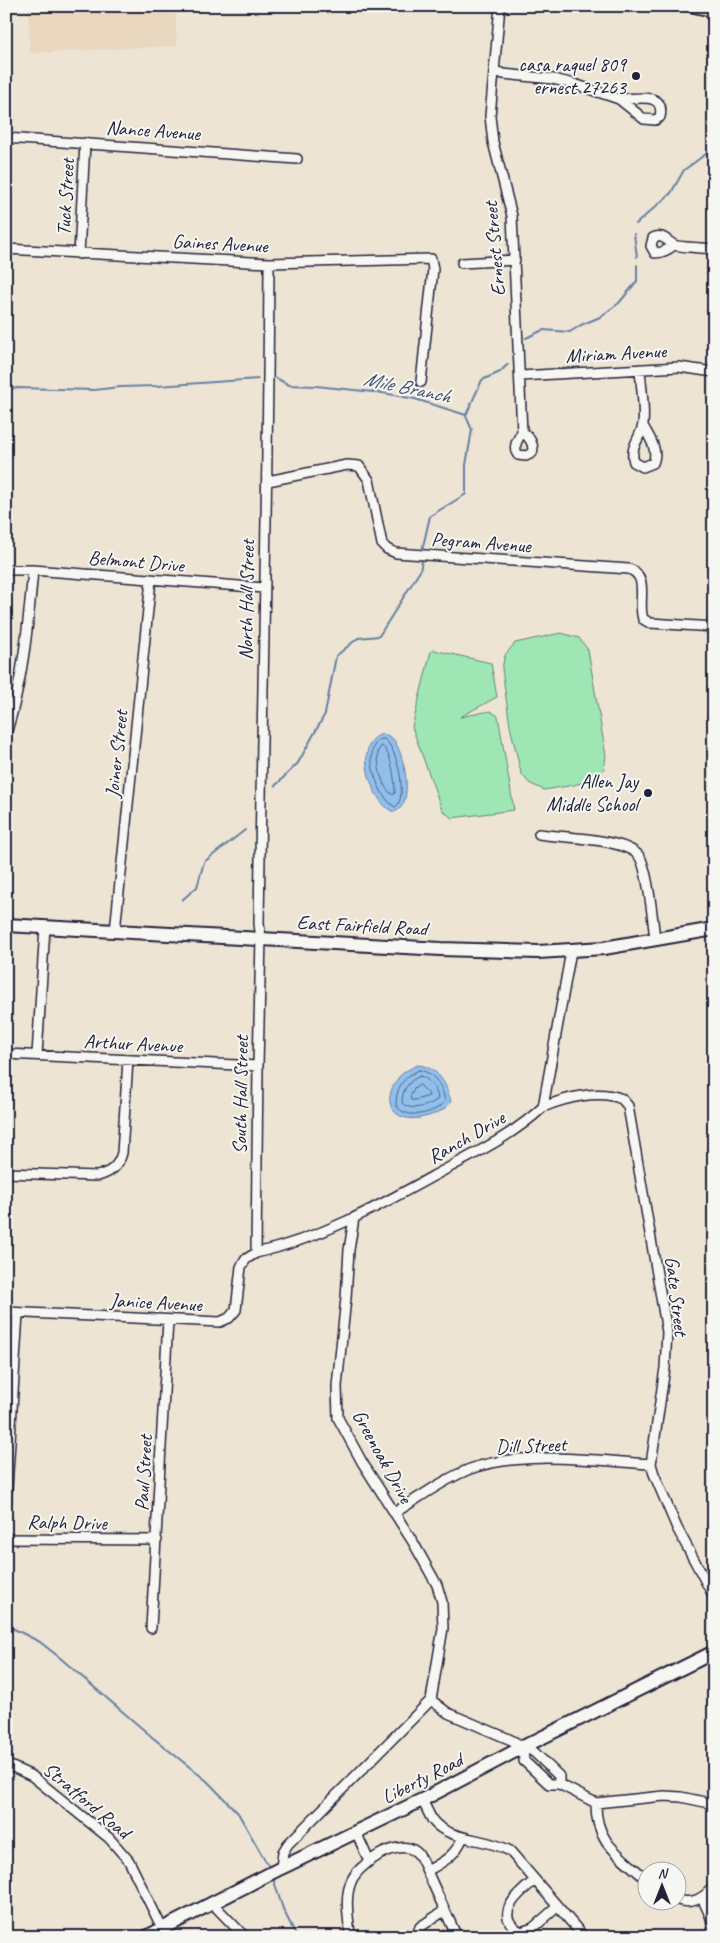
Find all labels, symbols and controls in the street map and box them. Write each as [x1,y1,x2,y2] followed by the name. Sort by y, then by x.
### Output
[519,52,628,100] place label: casa raquel 809 ernest 27263
[630,70,642,82] marker: casa raquel 809 ernest 27263
[105,115,202,146] street label: Nance Avenue
[51,155,80,236] street label: Tuck Street
[478,198,511,297] street label: Ernest Street
[172,229,270,259] street label: Gaines Avenue
[565,338,668,369] street label: Miriam Avenue
[361,365,454,409] water label: Mile Branch
[430,527,533,559] street label: Pegram Avenue
[233,537,260,660] street label: North Hall Street
[87,545,186,578] street label: Belmont Drive
[99,707,134,800] street label: Joiner Street
[546,769,642,817] place label: Allen Jay Middle School
[642,787,654,799] marker: Allen Jay Middle School
[296,910,431,942] street label: East Fairfield Road
[83,1028,184,1059] street label: Arthur Avenue
[227,1033,254,1154] street label: South Hall Street
[423,1105,511,1169] street label: Ranch Drive
[659,1255,694,1339] street label: Gate Street
[108,1288,204,1317] street label: Janice Avenue
[347,1405,419,1509] street label: Greenoak Drive
[129,1432,158,1512] street label: Paul Street
[495,1432,569,1459] street label: Dill Street
[27,1509,109,1536] street label: Ralph Drive
[378,1746,470,1809] street label: Liberty Road
[38,1757,138,1846] street label: Stratford Road
[638,1860,688,1910] north arrow
[658,1865,669,1882] text: N

